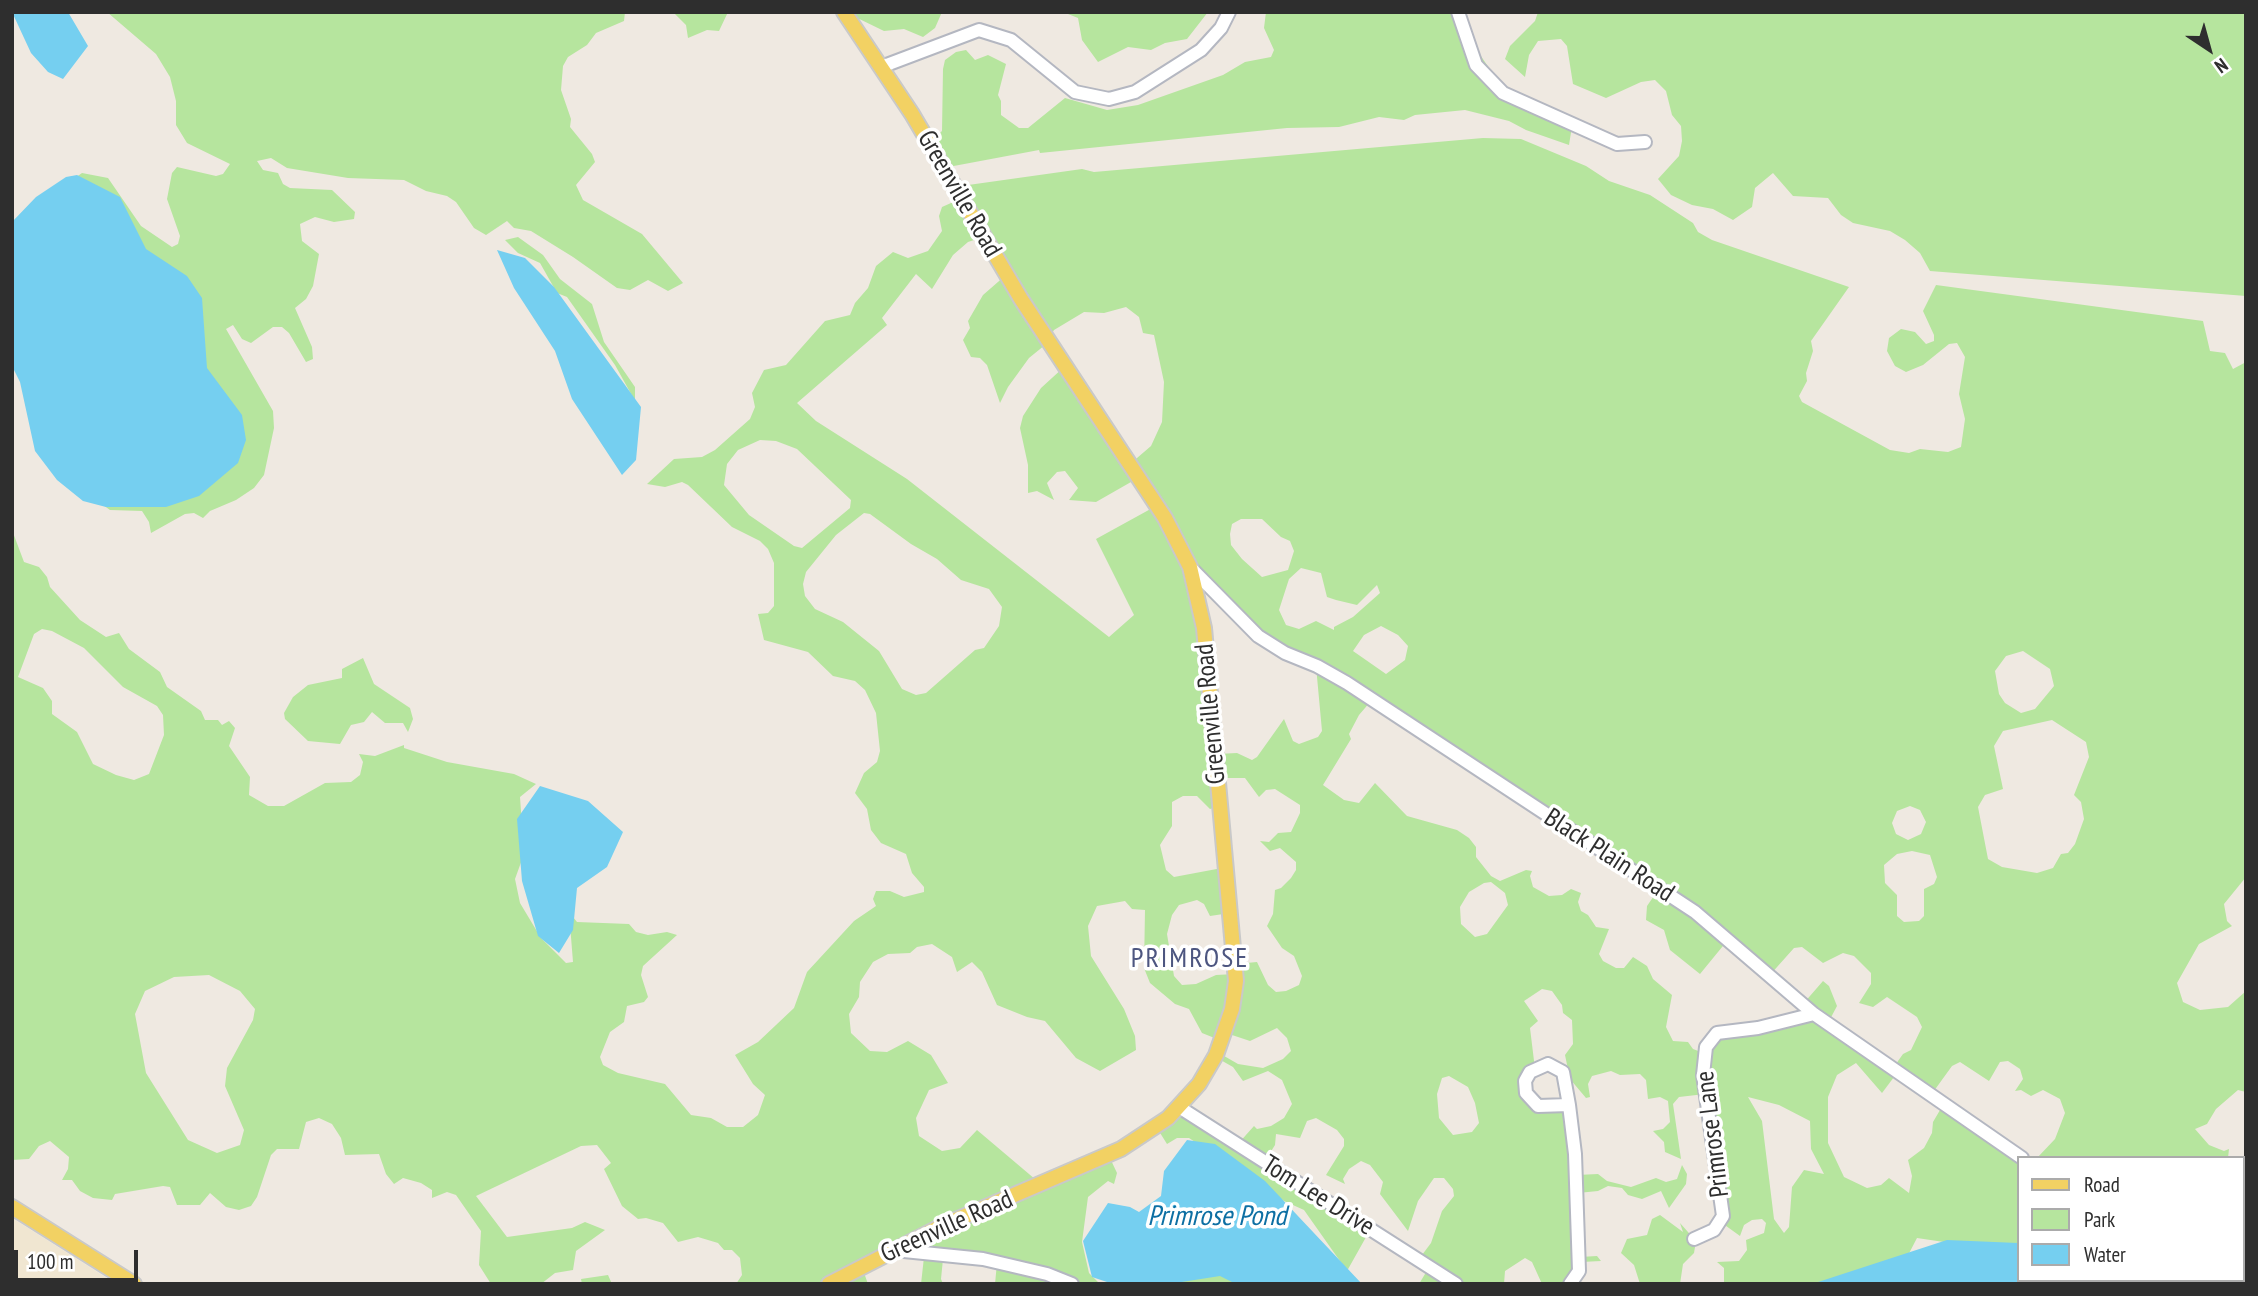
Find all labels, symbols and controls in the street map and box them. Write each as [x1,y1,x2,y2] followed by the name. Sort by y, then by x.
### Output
[2174,14,2244,84] north arrow
[2210,53,2233,79] text: N
[910,125,1008,263] street label: Greenville Road
[1189,642,1233,786] street label: Greenville Road
[1538,802,1680,910] street label: Black Plain Road
[1132,942,1248,976] district label: PRIMROSE
[1690,1069,1736,1199] street label: Primrose Lane
[1256,1149,1380,1243] street label: Tom Lee Drive
[2016,1156,2244,1282] legend
[2084,1171,2120,1198] text: Road
[876,1184,1018,1270] street label: Greenville Road
[1148,1200,1286,1234] water label: Primrose Pond
[2084,1206,2115,1233] text: Park
[18,1236,142,1280] scale bar
[2084,1241,2126,1268] text: Water
[27,1248,73,1275] text: 100 m

